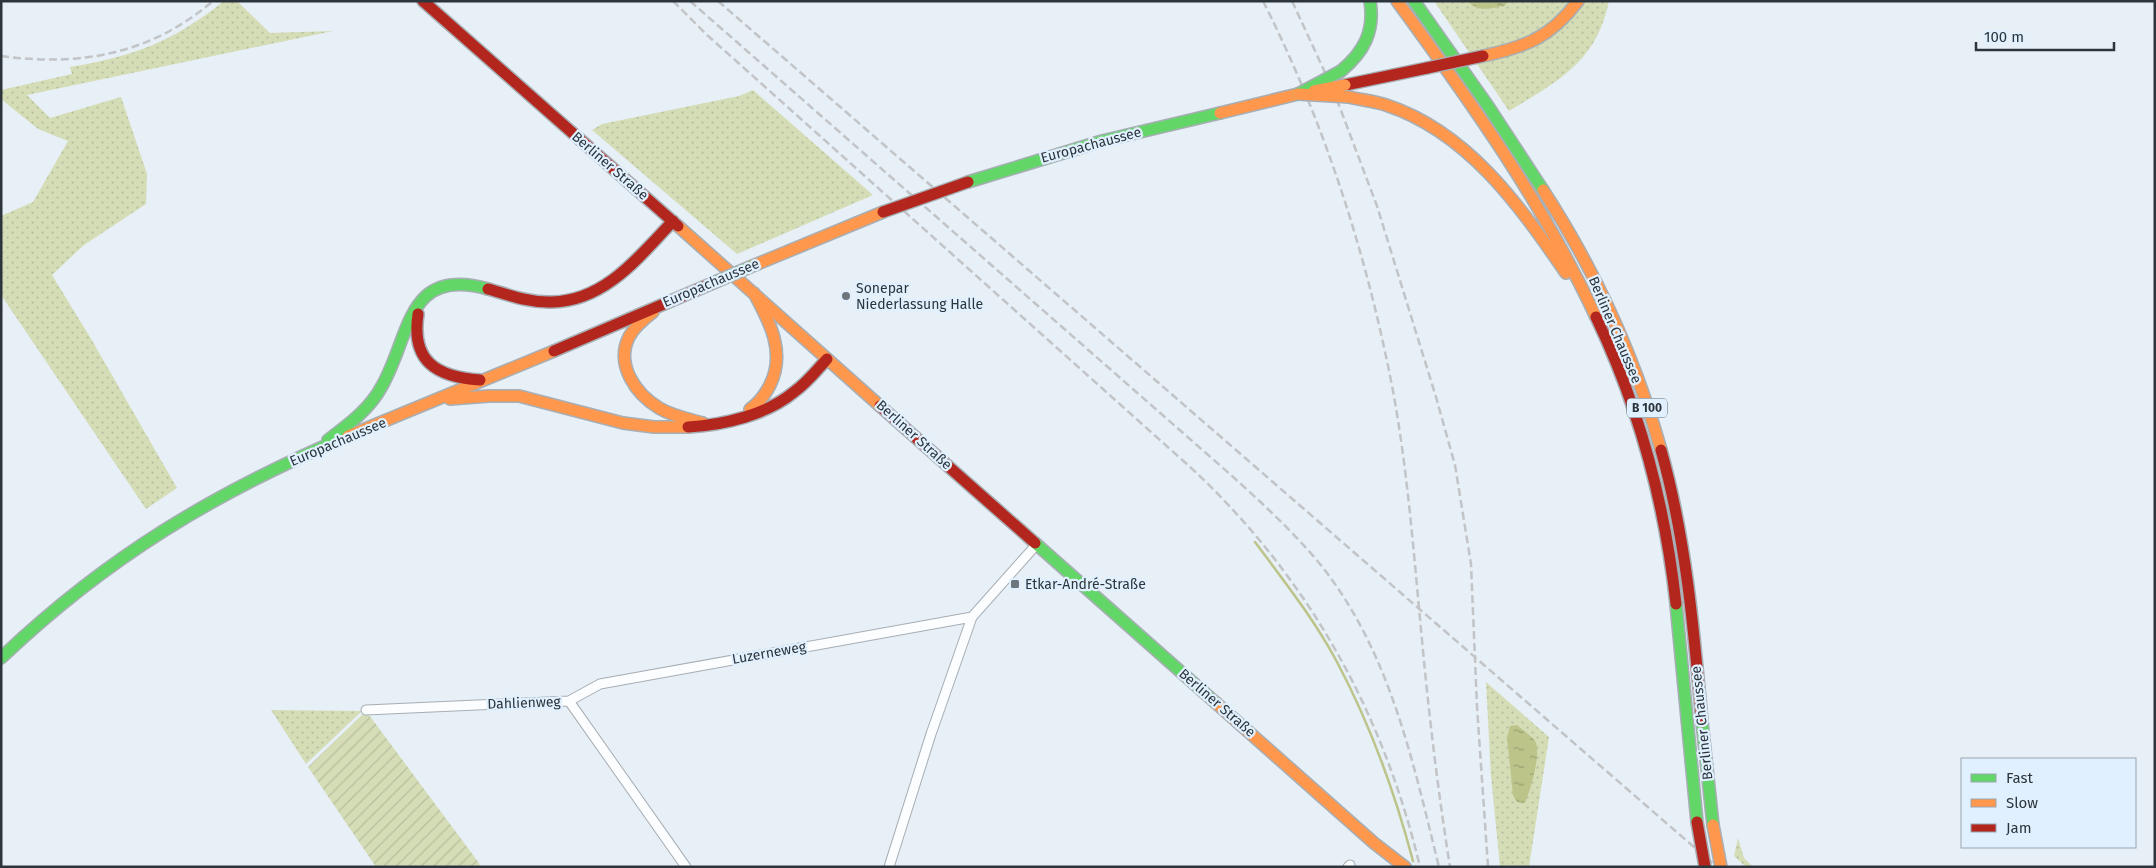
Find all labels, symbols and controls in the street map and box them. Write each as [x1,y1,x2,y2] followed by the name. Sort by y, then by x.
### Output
[1976,20,2114,52] scale bar
[1984,28,2024,46] text: 100 m
[1039,123,1143,167] street label: Europachaussee
[568,128,652,204] street label: Berliner Straße
[660,255,762,311] street label: Europachaussee
[1585,274,1645,386] street label: Berliner Chaussee
[856,280,983,313] place label: Sonepar Niederlassung Halle
[840,290,852,302] marker: Sonepar Niederlassung Halle
[873,397,955,473] street label: Berliner Straße
[1627,398,1667,418] road number: B 100
[287,414,389,470] street label: Europachaussee
[1025,576,1146,593] place label: Etkar-André-Straße
[1009,578,1021,590] marker: Etkar-André-Straße
[731,638,808,668] street label: Luzerneweg
[1175,665,1259,741] street label: Berliner Straße
[1688,665,1716,781] street label: Berliner Chaussee
[487,693,562,713] street label: Dahlienweg
[1961,758,2136,848] legend
[2006,769,2033,787] text: Fast
[2006,794,2038,812] text: Slow
[2006,819,2032,837] text: Jam

